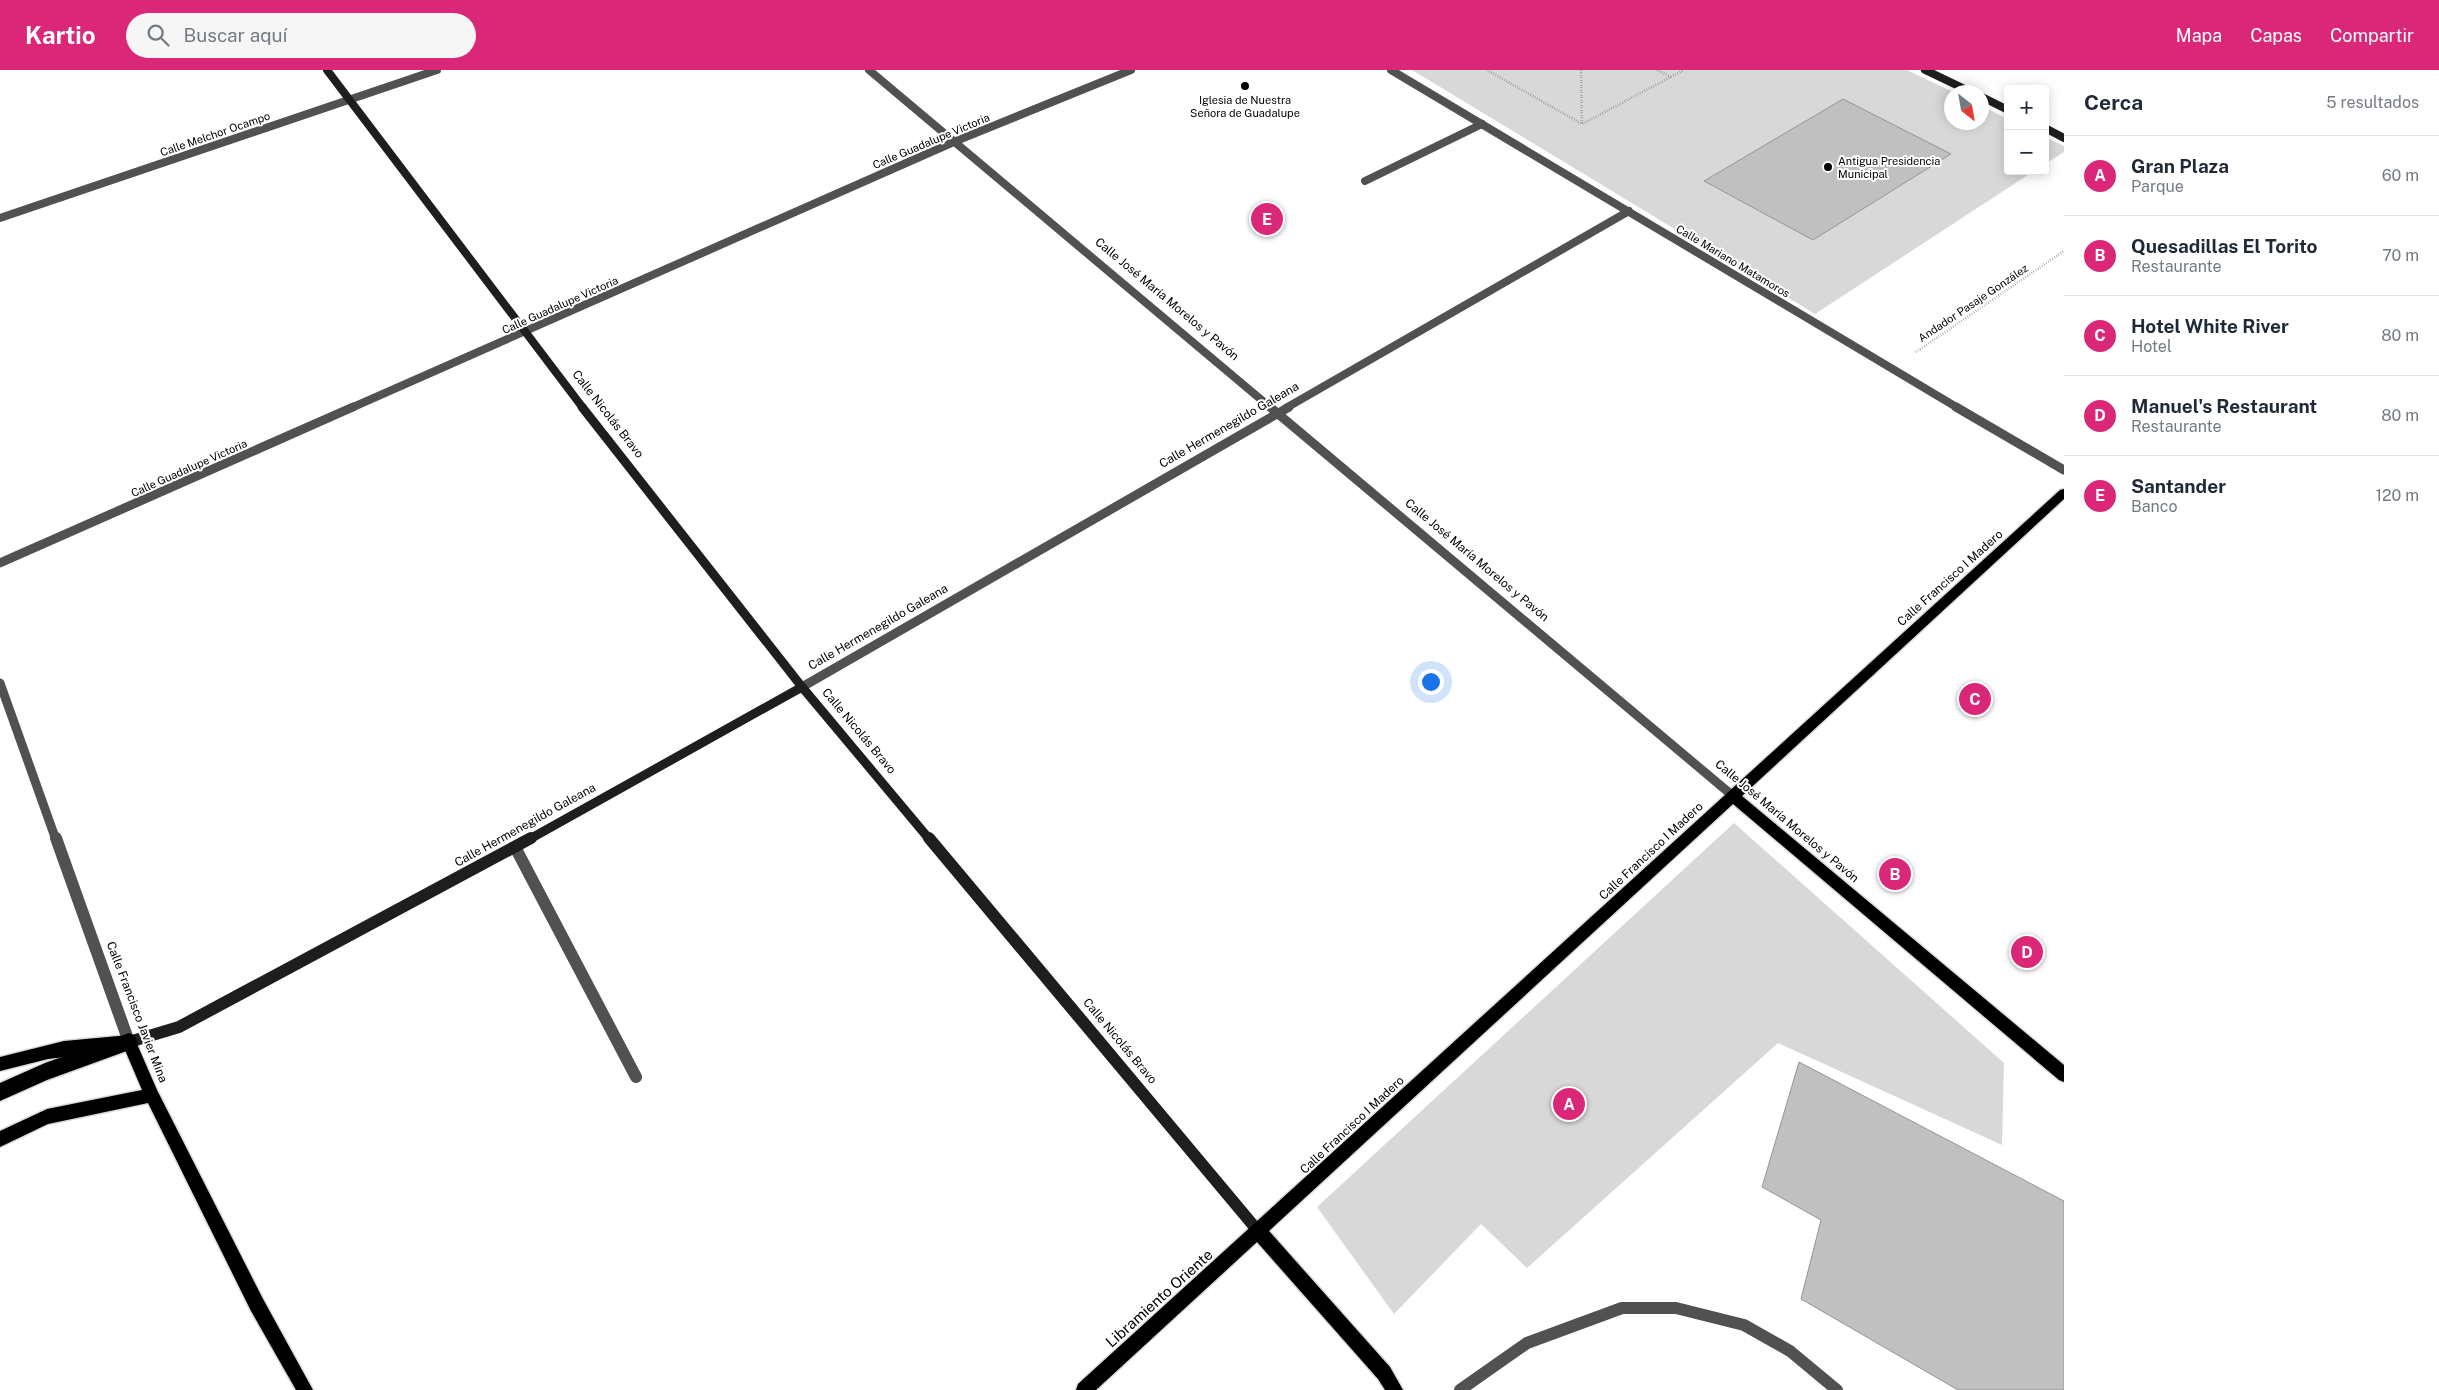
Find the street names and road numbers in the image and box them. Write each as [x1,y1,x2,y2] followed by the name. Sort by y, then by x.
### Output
[159,110,271,158] street label: Calle Melchor Ocampo
[871,111,991,171] street label: Calle Guadalupe Victoria
[1674,222,1792,300] street label: Calle Mariano Matamoros
[1092,235,1242,363] street label: Calle José María Morelos y Pavón
[1916,262,2030,344] street label: Andador Pasaje González
[500,274,620,336] street label: Calle Guadalupe Victoria
[569,367,647,461] street label: Calle Nicolás Bravo
[1157,379,1301,471] street label: Calle Hermenegildo Galeana
[129,437,249,499] street label: Calle Guadalupe Victoria
[1402,496,1552,624] street label: Calle José María Morelos y Pavón
[1894,527,2006,629] street label: Calle Francisco I Madero
[806,581,950,673] street label: Calle Hermenegildo Galeana
[819,685,899,777] street label: Calle Nicolás Bravo
[1712,757,1862,885] street label: Calle José María Morelos y Pavón
[452,780,598,870] street label: Calle Hermenegildo Galeana
[1596,799,1706,903] street label: Calle Francisco I Madero
[104,940,170,1084] street label: Calle Francisco Javier Mina
[1080,995,1160,1087] street label: Calle Nicolás Bravo
[1297,1073,1407,1177] street label: Calle Francisco I Madero
[1102,1246,1216,1350] street label: Libramiento Oriente

